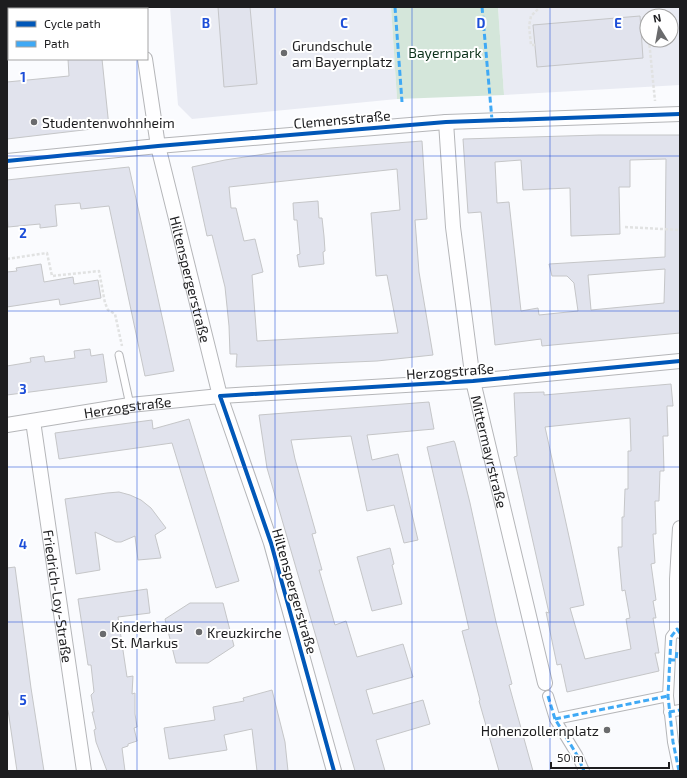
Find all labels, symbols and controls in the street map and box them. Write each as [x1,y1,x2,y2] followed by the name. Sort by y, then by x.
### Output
[8,8,148,60] legend
[639,8,679,48] north arrow
[652,11,662,25] text: N
[202,15,210,31] text: B
[340,15,348,31] text: C
[477,15,486,31] text: D
[614,15,622,31] text: E
[44,16,101,30] text: Cycle path
[44,36,69,50] text: Path
[292,37,392,70] place label: Grundschule am Bayernplatz
[408,44,482,61] park label: Bayernpark
[279,48,289,58] marker: Grundschule am Bayernplatz
[20,69,26,85] text: 1
[293,106,391,132] street label: Clemensstraße
[42,114,175,131] place label: Studentenwohnheim
[29,117,39,127] marker: Studentenwohnheim
[167,214,215,344] street label: Hiltenspergerstraße
[19,225,27,241] text: 2
[405,359,495,383] street label: Herzogstraße
[19,381,27,397] text: 3
[83,392,172,421] street label: Herzogstraße
[468,393,511,510] street label: Mittermayrstraße
[269,526,321,656] street label: Hiltenspergerstraße
[40,528,77,664] street label: Friedrich-Loy-Straße
[19,536,27,552] text: 4
[111,618,183,651] place label: Kinderhaus St. Markus
[207,624,282,641] place label: Kreuzkirche
[194,627,204,637] marker: Kreuzkirche
[98,629,108,639] marker: Kinderhaus St. Markus
[19,692,27,708] text: 5
[481,722,599,739] place label: Hohenzollernplatz
[602,725,612,735] marker: Hohenzollernplatz
[551,744,669,770] scale bar
[557,750,584,764] text: 50 m

